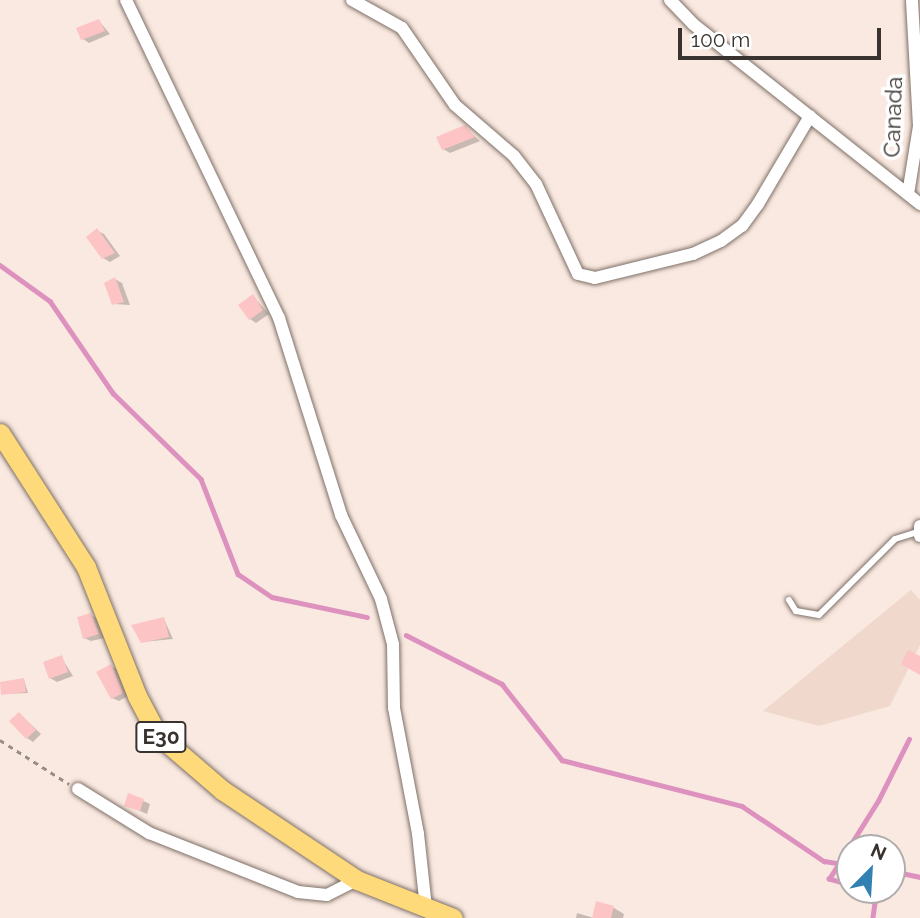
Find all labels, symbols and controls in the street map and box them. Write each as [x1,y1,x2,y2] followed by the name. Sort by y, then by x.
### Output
[682,14,885,58] scale bar
[691,27,750,52] text: 100 m
[878,76,908,158] street label: Canada
[135,720,187,754] road number: E30
[836,834,906,904] north arrow
[868,839,890,865] text: N

